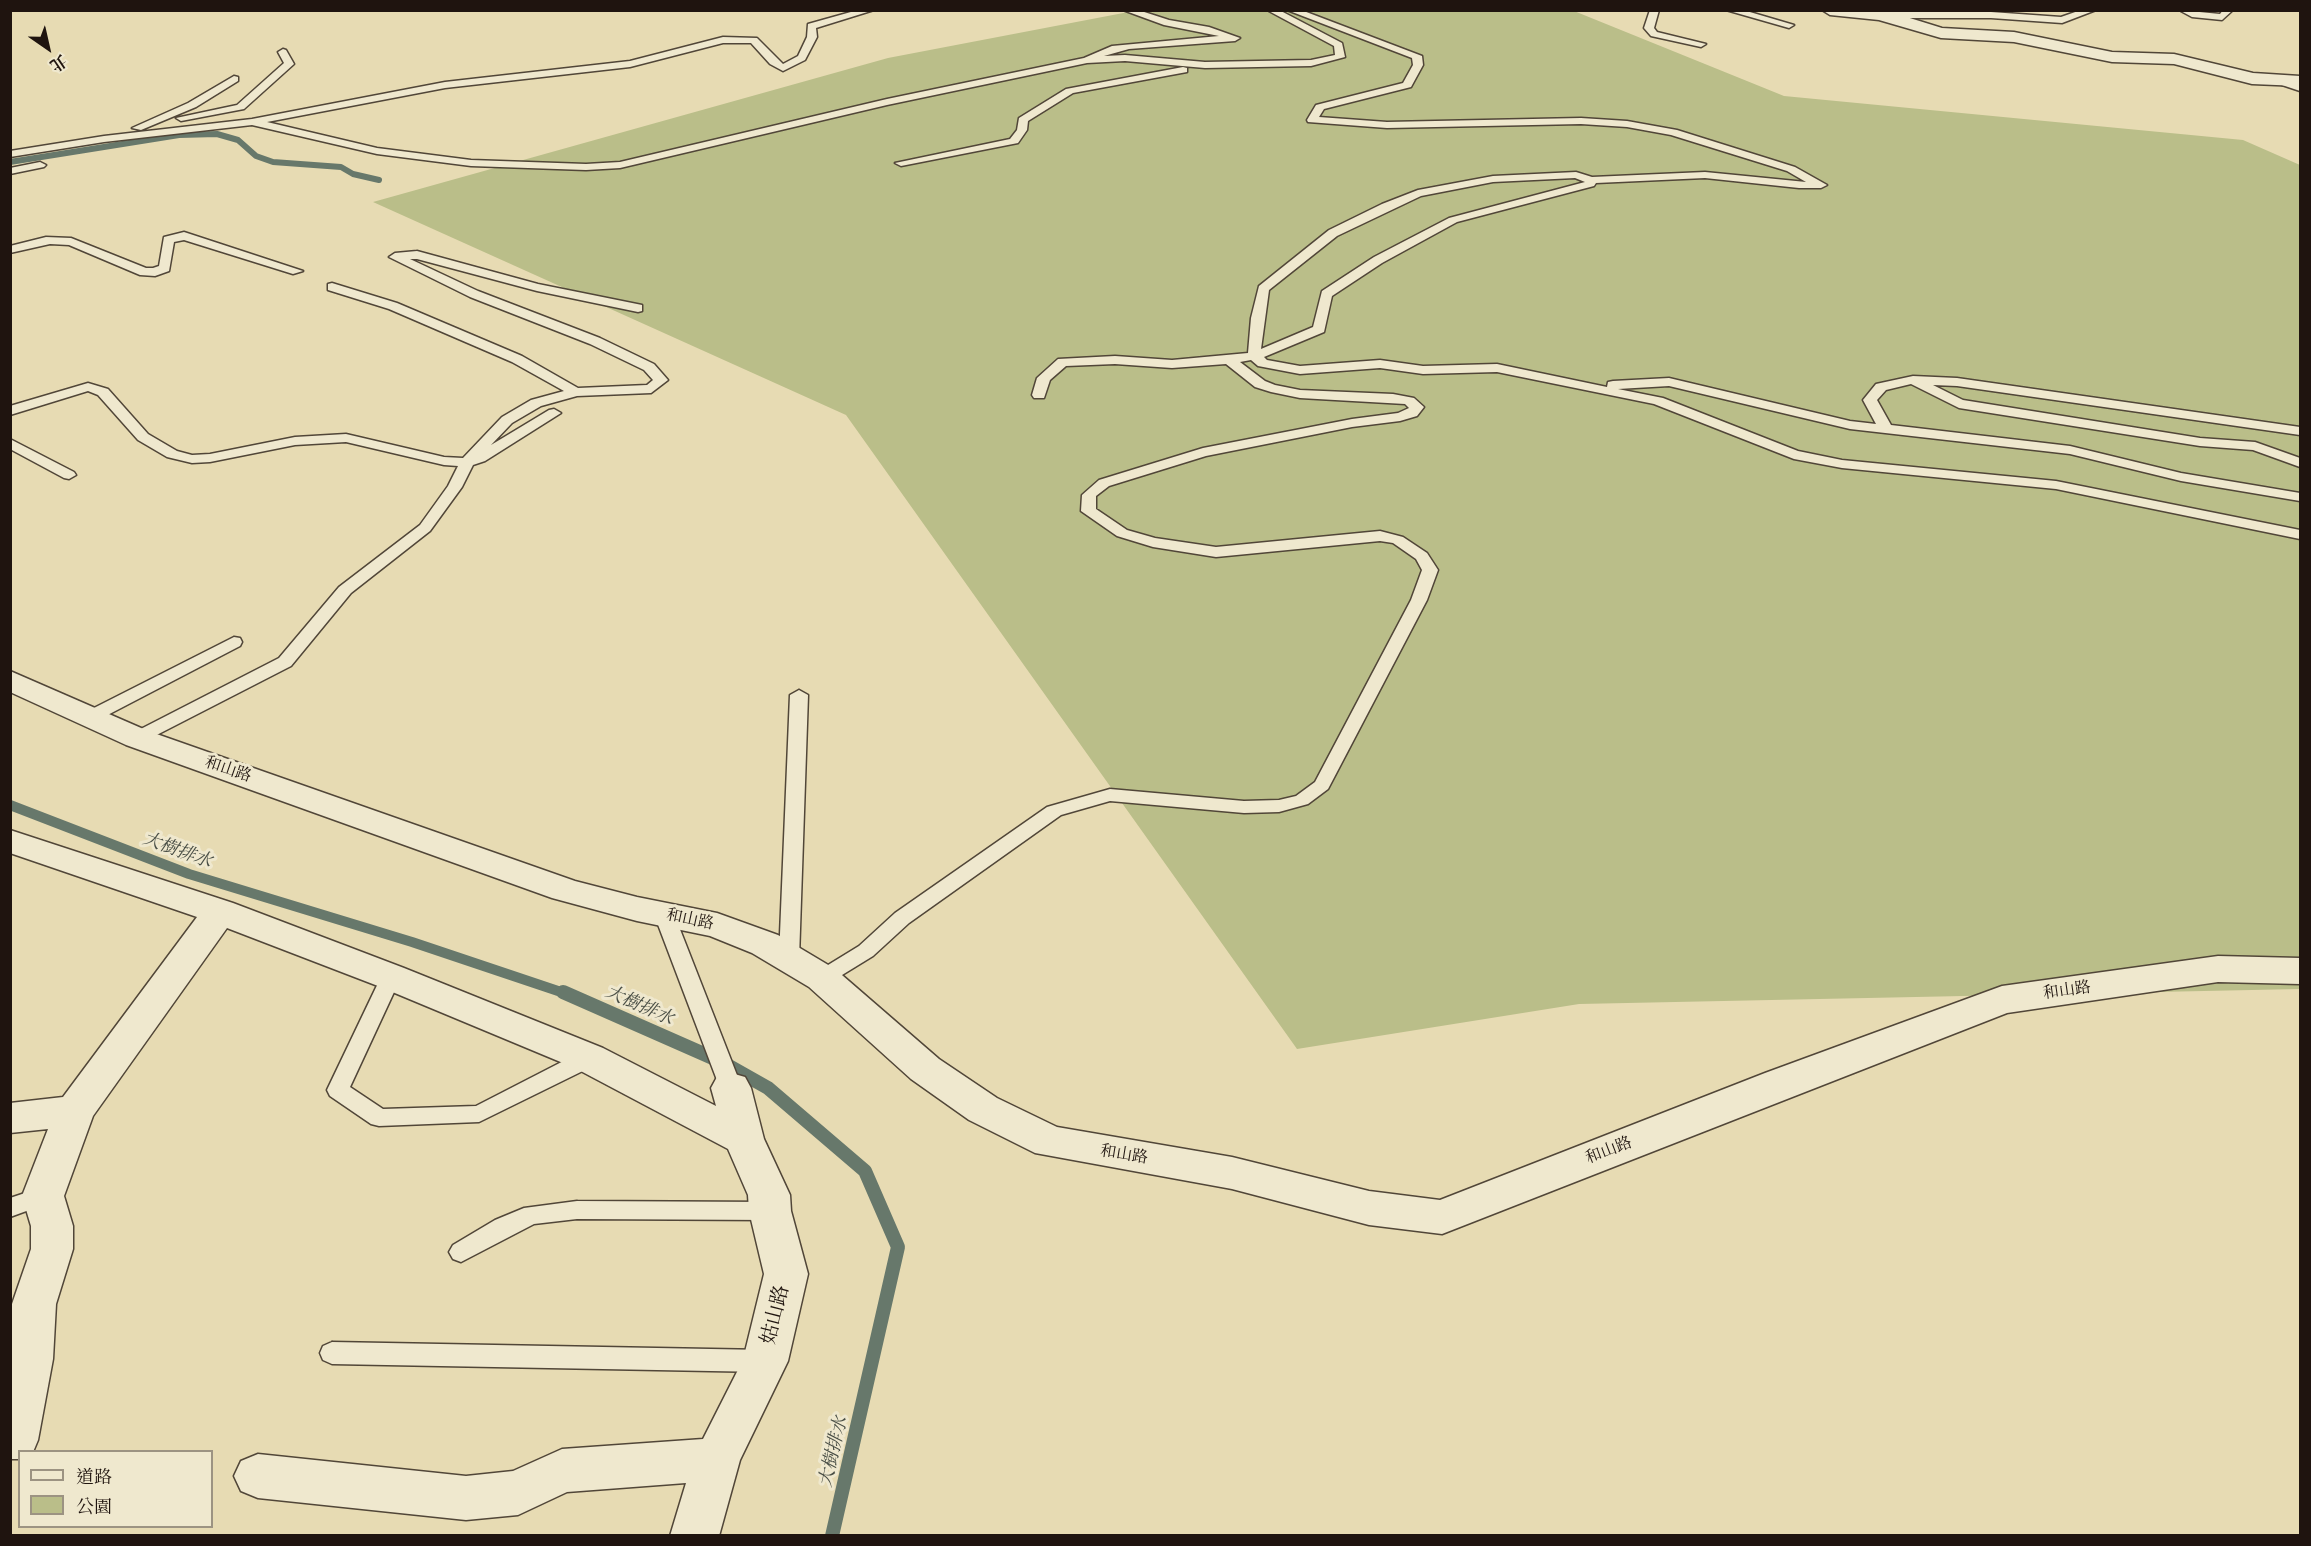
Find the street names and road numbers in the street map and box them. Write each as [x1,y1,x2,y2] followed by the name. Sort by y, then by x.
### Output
[202,753,254,787] street label: 和山路
[665,906,715,934] street label: 和山路
[2042,978,2092,1004] street label: 和山路
[1583,1133,1635,1169] street label: 和山路
[1099,1142,1149,1168] street label: 和山路
[757,1283,795,1347] street label: 姑山路

